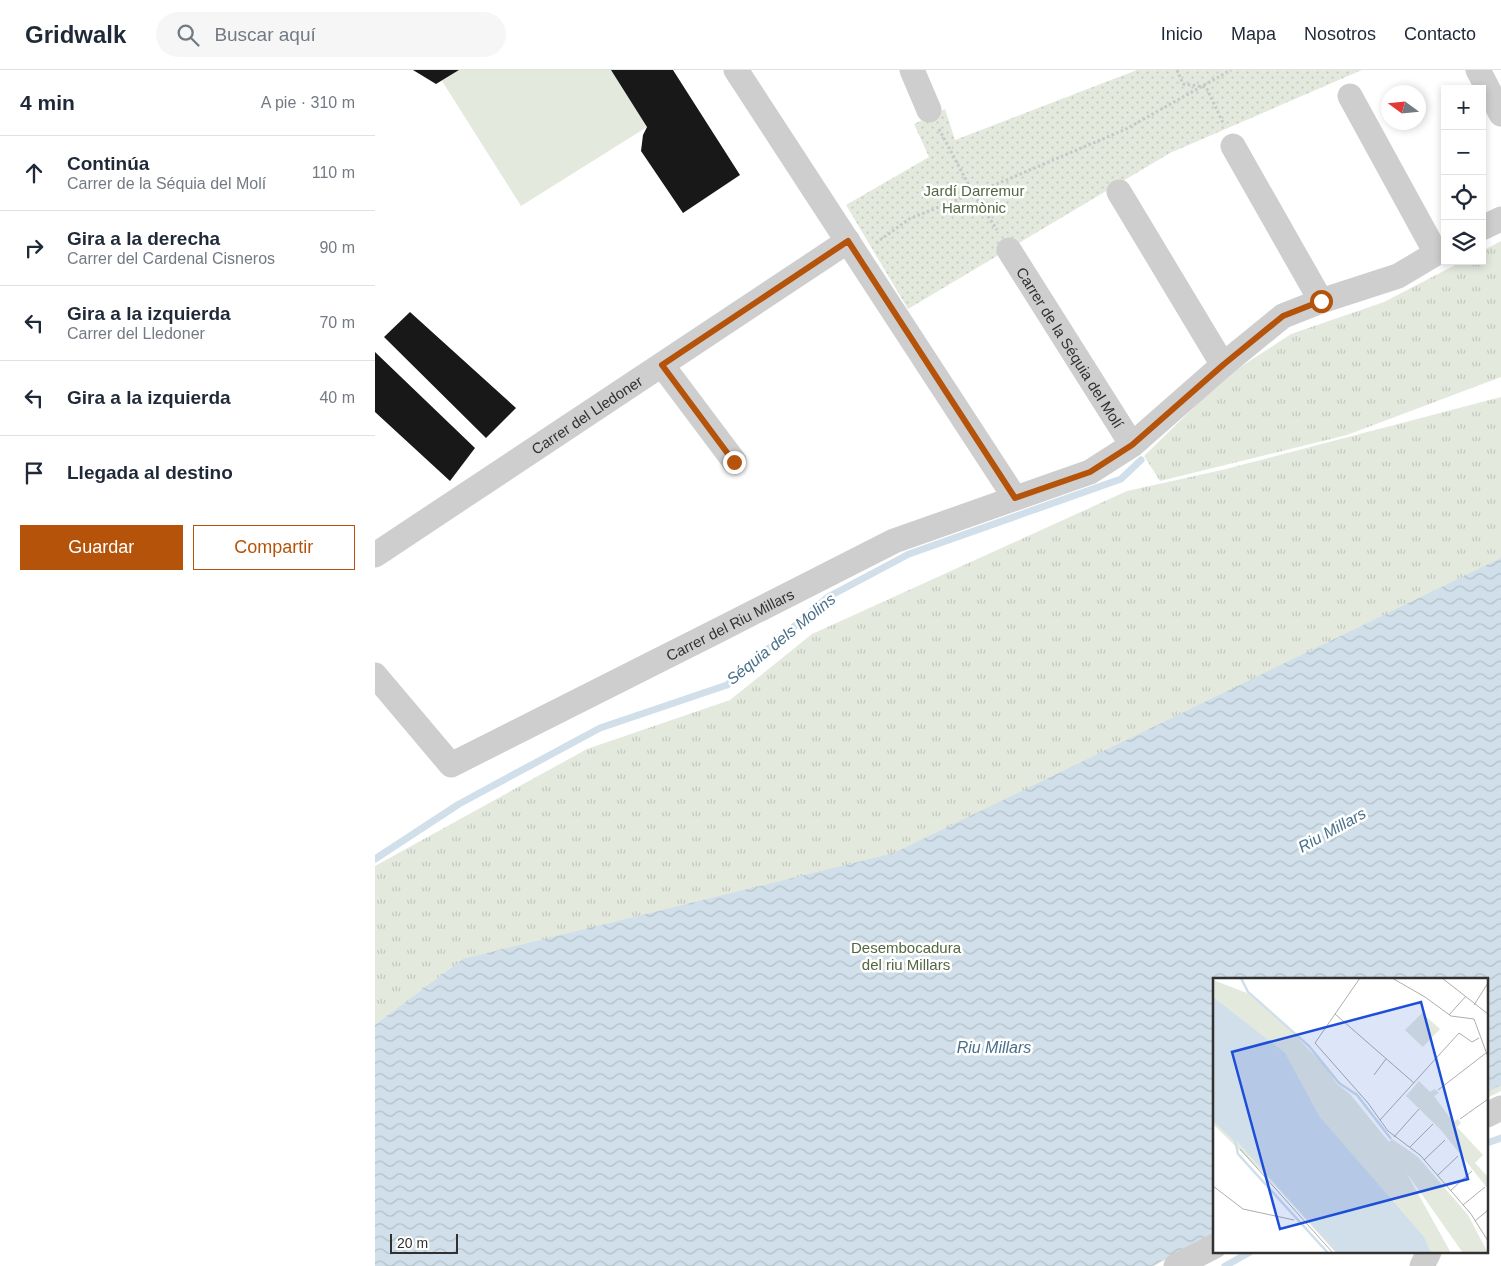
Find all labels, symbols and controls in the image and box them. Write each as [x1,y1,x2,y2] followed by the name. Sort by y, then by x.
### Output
[156,12,506,57] search box
[25,21,126,48] text: Gridwalk
[174,21,202,49] icon: search
[214,24,316,45] text: Buscar aquí
[1161,24,1203,44] text: Inicio
[1231,24,1276,44] text: Mapa
[1304,24,1376,44] text: Nosotros
[1404,24,1476,44] text: Contacto
[1381,85,1426,130] north arrow
[1441,85,1486,265] map controls
[1441,85,1486,130] button: +
[20,91,75,114] text: 4 min
[261,94,355,111] text: A pie · 310 m
[1441,130,1486,175] button: −
[67,153,149,174] text: Continúa
[20,159,48,187] icon: ahead
[312,164,355,181] text: 110 m
[67,175,266,192] text: Carrer de la Séquia del Molí
[1441,175,1486,220] button: locate
[924,182,1024,216] park label: Jardí Darremur Harmònic
[1441,220,1486,265] button: layers
[67,228,220,249] text: Gira a la derecha
[20,234,48,262] icon: right
[319,239,355,256] text: 90 m
[67,250,275,267] text: Carrer del Cardenal Cisneros
[1013,264,1128,432] street label: Carrer de la Séquia del Molí
[1310,290,1333,313] route start
[67,303,231,324] text: Gira a la izquierda
[20,309,48,337] icon: left
[319,314,355,331] text: 70 m
[67,325,205,342] text: Carrer del Lledoner
[528,372,645,457] street label: Carrer del Lledoner
[20,384,48,412] icon: left
[67,387,231,408] text: Gira a la izquierda
[319,389,355,406] text: 40 m
[723,451,746,474] route end
[20,459,48,487] icon: arrive
[67,462,233,483] text: Llegada al destino
[20,525,183,570] button: Guardar
[193,525,355,570] button: Compartir
[663,585,796,664] street label: Carrer del Riu Millars
[723,590,839,688] water label: Séquia dels Molins
[1295,804,1369,856] water label: Riu Millars
[851,939,962,973] park label: Desembocadura del riu Millars
[1213,978,1489,1254] inset map
[957,1039,1031,1056] water label: Riu Millars
[390,1231,457,1254] scale bar
[397,1235,428,1251] text: 20 m

